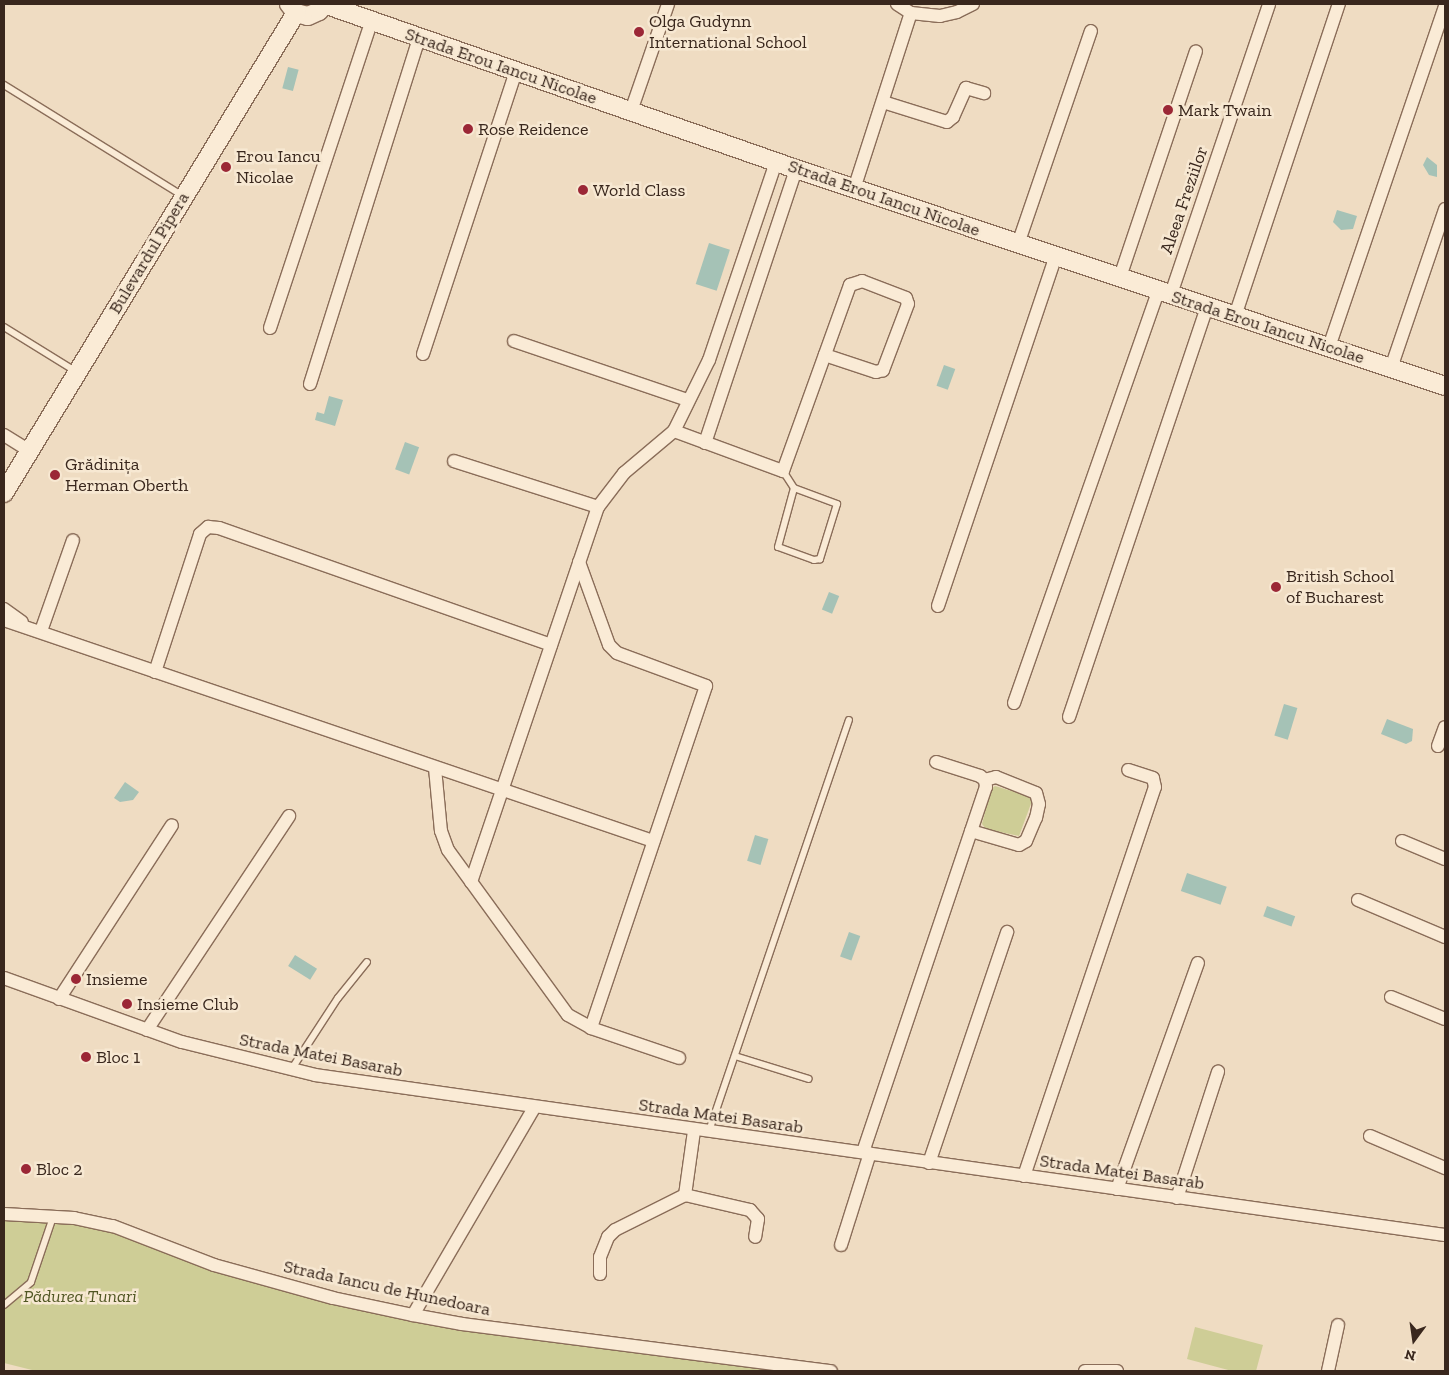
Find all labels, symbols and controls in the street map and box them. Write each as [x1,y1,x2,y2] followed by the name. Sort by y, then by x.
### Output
[649,11,807,54] place label: Olga Gudynn International School
[402,23,600,109] street label: Strada Erou Iancu Nicolae
[633,26,645,38] marker: Olga Gudynn International School
[1178,99,1272,121] place label: Mark Twain
[1162,104,1174,116] marker: Mark Twain
[478,118,588,140] place label: Rose Reidence
[462,123,474,135] marker: Rose Reidence
[1156,143,1212,257] street label: Aleea Freziilor
[236,146,321,188] place label: Erou Iancu Nicolae
[785,155,983,241] street label: Strada Erou Iancu Nicolae
[220,161,232,173] marker: Erou Iancu Nicolae
[593,179,685,201] place label: World Class
[577,184,589,196] marker: World Class
[104,188,194,318] street label: Bulevardul Pipera
[1169,286,1367,368] street label: Strada Erou Iancu Nicolae
[65,454,188,496] place label: Grădinița Herman Oberth
[49,469,61,481] marker: Grădinița Herman Oberth
[1286,566,1394,608] place label: British School of Bucharest
[1270,581,1282,593] marker: British School of Bucharest
[86,968,147,990] place label: Insieme
[70,973,82,985] marker: Insieme
[137,993,239,1015] place label: Insieme Club
[121,998,133,1010] marker: Insieme Club
[238,1029,404,1081] street label: Strada Matei Basarab
[96,1046,140,1068] place label: Bloc 1
[80,1051,92,1063] marker: Bloc 1
[637,1094,805,1138] street label: Strada Matei Basarab
[1038,1150,1206,1194] street label: Strada Matei Basarab
[36,1158,82,1180] place label: Bloc 2
[20,1163,32,1175] marker: Bloc 2
[282,1256,492,1320] street label: Strada Iancu de Hunedoara
[23,1285,137,1307] park label: Pădurea Tunari
[1389,1315,1439,1365] north arrow
[1403,1346,1417,1365] text: N

